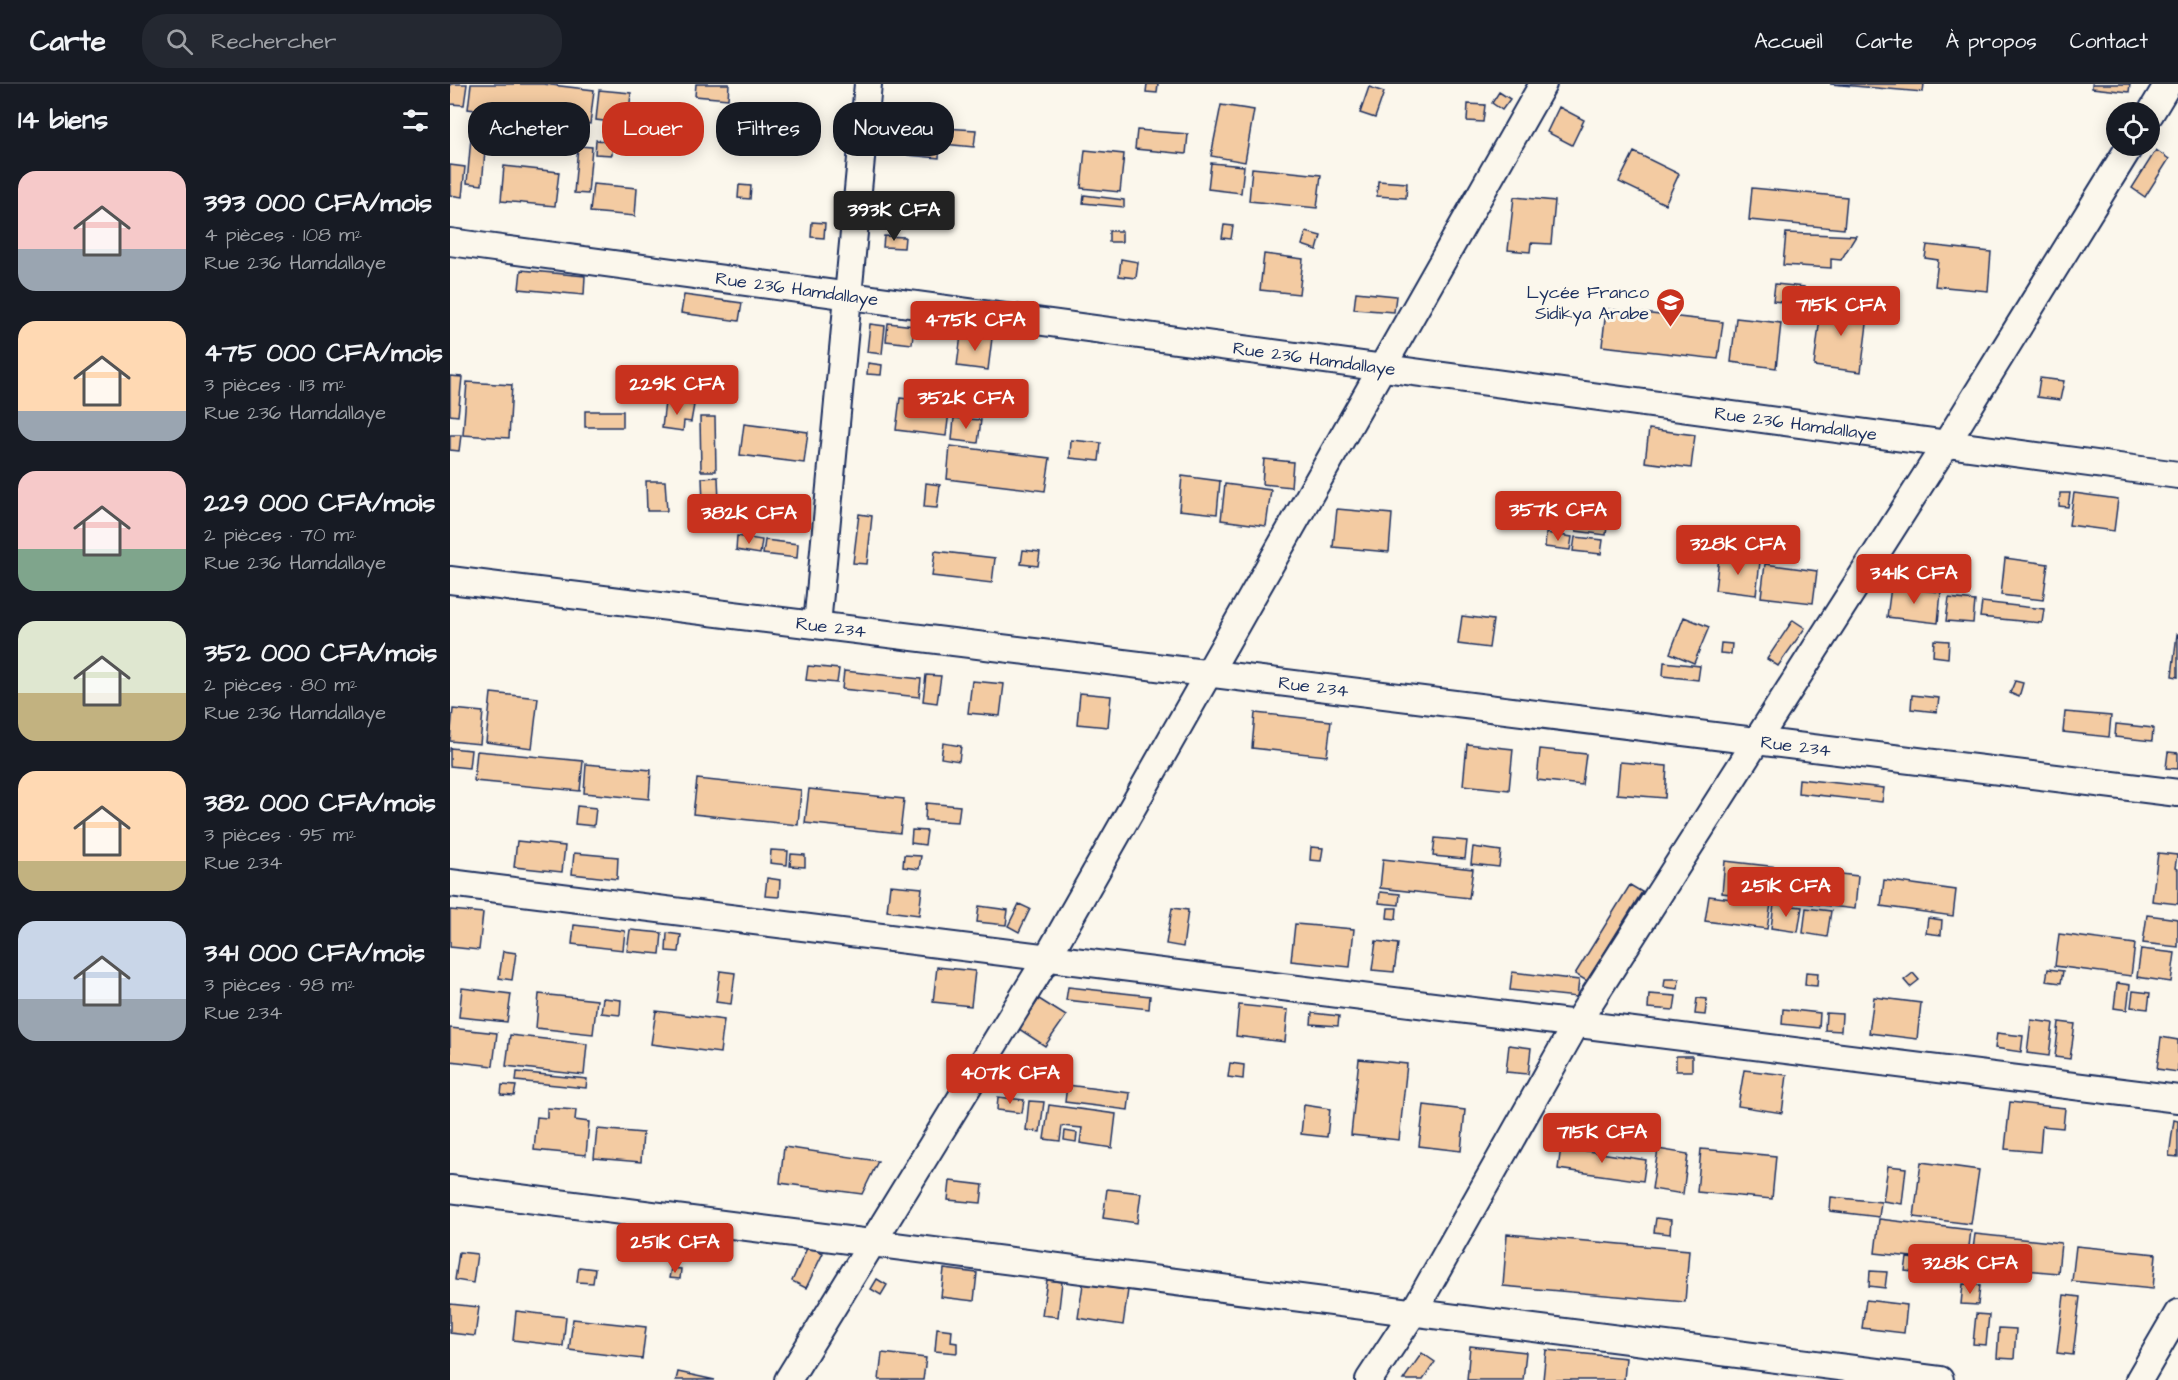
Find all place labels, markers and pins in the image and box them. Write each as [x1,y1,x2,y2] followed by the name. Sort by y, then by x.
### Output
[832,191,956,242] pin: 393K CFA
[1527,280,1649,327] place label: Lycée Franco Sidikya Arabe
[1654,286,1686,328] school or university icon: Lycée Franco Sidikya Arabe
[1779,286,1903,337] pin: 715K CFA
[913,301,1037,352] pin: 475K CFA
[615,365,739,416] pin: 229K CFA
[904,379,1028,430] pin: 352K CFA
[1496,491,1620,542] pin: 357K CFA
[687,494,811,545] pin: 382K CFA
[1676,525,1800,576] pin: 328K CFA
[1852,554,1976,605] pin: 341K CFA
[1724,867,1848,918] pin: 251K CFA
[948,1054,1072,1105] pin: 407K CFA
[1540,1113,1664,1164] pin: 715K CFA
[613,1223,737,1274] pin: 251K CFA
[1908,1244,2032,1295] pin: 328K CFA

